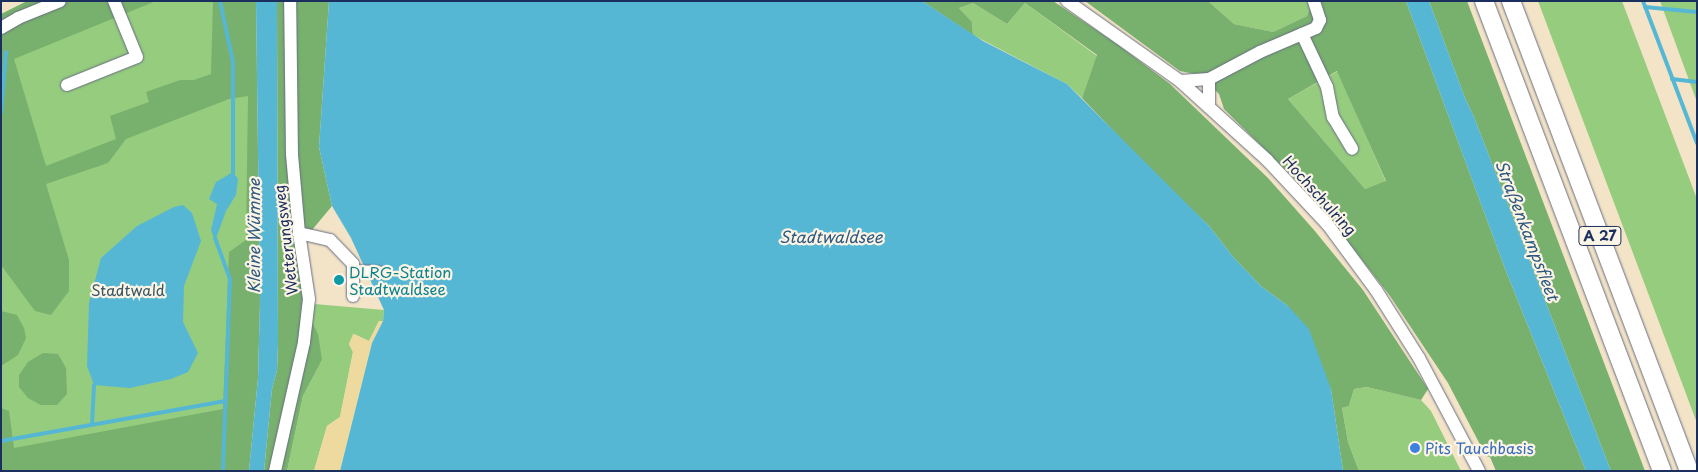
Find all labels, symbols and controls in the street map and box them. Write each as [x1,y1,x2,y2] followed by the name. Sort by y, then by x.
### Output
[1280,151,1360,239] street label: Hochschulring
[1492,157,1564,303] water label: Straßenkampsfleet
[243,179,263,293] water label: Kleine Wümme
[269,184,301,296] street label: Wetterungsweg
[1578,225,1622,248] road number: A 27
[779,226,883,246] water label: Stadtwaldsee
[349,262,451,297] place label: DLRG-Station Stadtwaldsee
[333,274,345,286] marker: DLRG-Station Stadtwaldsee
[91,281,165,299] park label: Stadtwald
[1425,439,1534,457] place label: Pits Tauchbasis
[1409,442,1421,454] marker: Pits Tauchbasis

